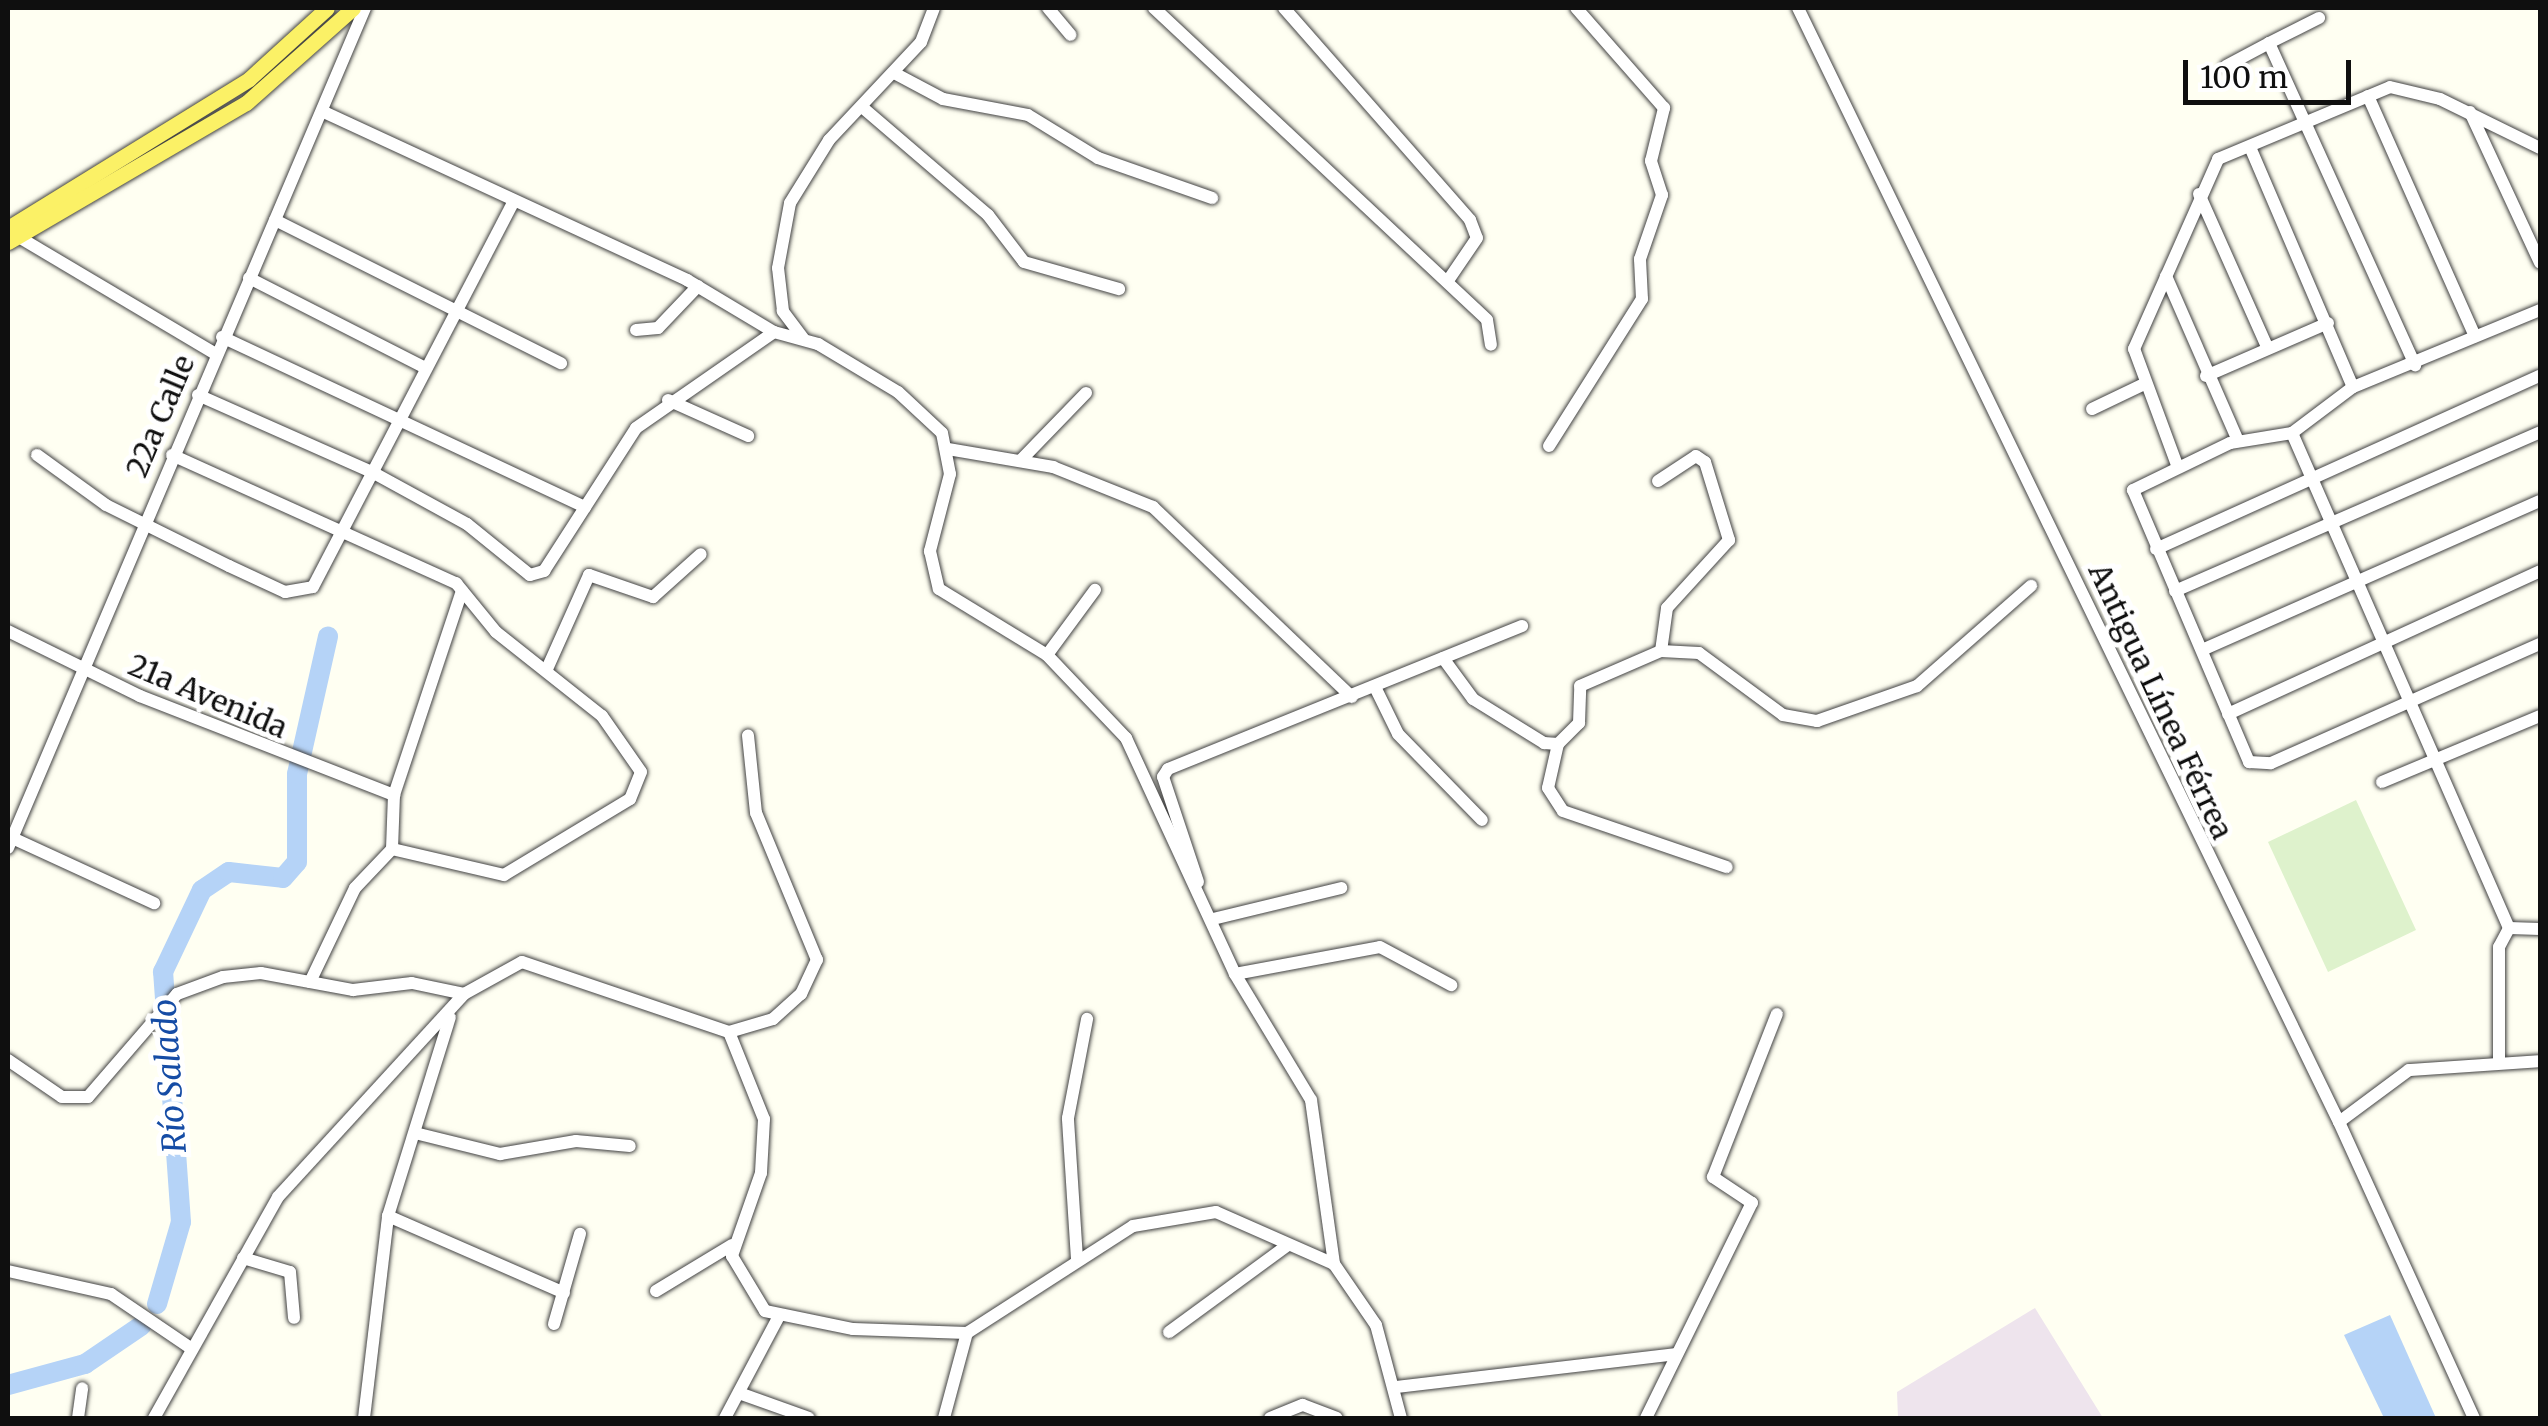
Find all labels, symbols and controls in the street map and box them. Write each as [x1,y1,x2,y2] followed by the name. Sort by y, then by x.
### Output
[2188,40,2356,102] scale bar
[2200,58,2288,96] text: 100 m
[118,350,202,482] street label: 22a Calle
[2081,557,2241,845] street label: Antigua Línea Férrea
[123,646,293,746] street label: 21a Avenida
[145,998,195,1154] water label: Río Salado

